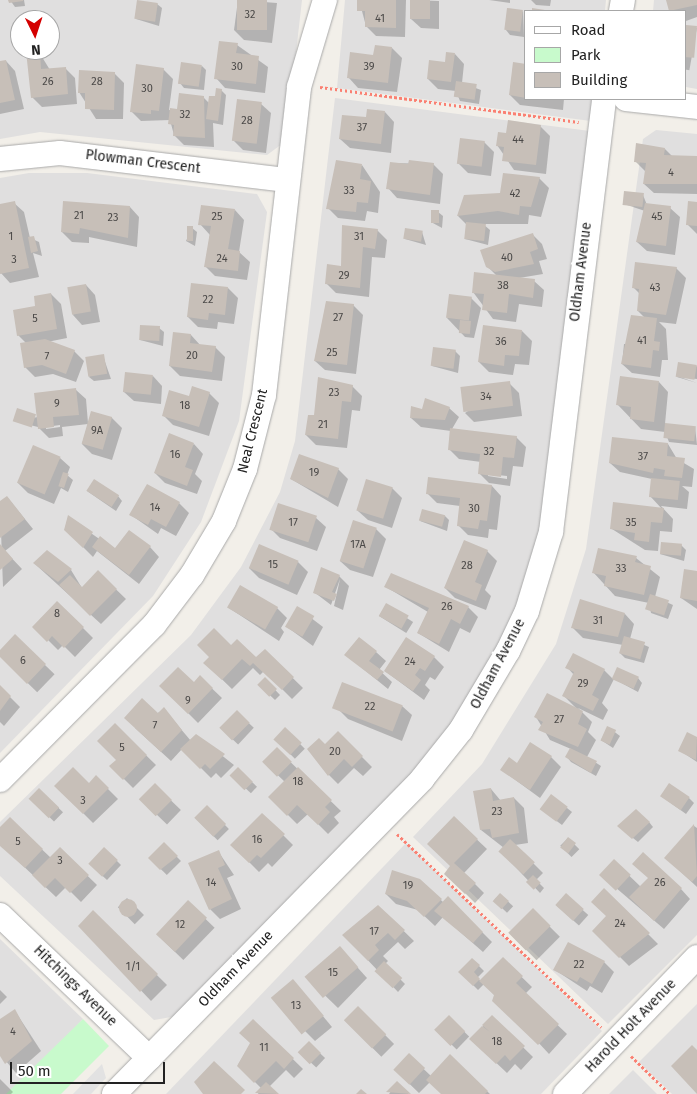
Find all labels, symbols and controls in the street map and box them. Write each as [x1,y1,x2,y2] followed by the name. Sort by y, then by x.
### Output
[245,8,255,22] house number: 32
[10,10,60,60] north arrow
[524,10,687,100] legend
[375,12,385,26] house number: 41
[571,21,606,39] text: Road
[31,41,41,58] text: N
[571,46,601,64] text: Park
[231,60,243,74] house number: 30
[363,60,375,74] house number: 39
[571,71,627,89] text: Building
[42,75,54,89] house number: 26
[91,75,103,89] house number: 28
[141,82,153,96] house number: 30
[180,108,190,122] house number: 32
[241,114,253,128] house number: 28
[357,121,367,135] house number: 37
[512,133,524,147] house number: 44
[84,147,202,177] street label: Plowman Crescent
[668,166,674,180] house number: 4
[344,184,354,198] house number: 33
[509,187,521,201] house number: 42
[74,209,84,223] house number: 21
[212,210,222,224] house number: 25
[651,210,663,224] house number: 45
[108,211,118,225] house number: 23
[567,221,595,323] street label: Oldham Avenue
[9,230,13,244] house number: 1
[354,230,364,244] house number: 31
[501,251,513,265] house number: 40
[217,252,227,266] house number: 24
[11,253,17,267] house number: 3
[338,269,350,283] house number: 29
[497,279,509,293] house number: 38
[649,281,661,295] house number: 43
[203,293,213,307] house number: 22
[333,311,343,325] house number: 27
[32,312,38,326] house number: 5
[637,334,647,348] house number: 41
[495,335,507,349] house number: 36
[327,346,337,360] house number: 25
[186,349,198,363] house number: 20
[45,350,49,364] house number: 7
[329,386,339,400] house number: 23
[234,387,272,475] street label: Neal Crescent
[480,390,492,404] house number: 34
[54,397,60,411] house number: 9
[180,399,190,413] house number: 18
[318,418,328,432] house number: 21
[91,424,103,438] house number: 9A
[484,445,494,459] house number: 32
[170,448,180,462] house number: 16
[638,450,648,464] house number: 37
[309,466,319,480] house number: 19
[150,501,160,515] house number: 14
[468,502,480,516] house number: 30
[288,516,298,530] house number: 17
[626,516,636,530] house number: 35
[350,538,366,552] house number: 17A
[268,558,278,572] house number: 15
[461,559,473,573] house number: 28
[616,562,626,576] house number: 33
[441,600,453,614] house number: 26
[54,607,60,621] house number: 8
[593,614,603,628] house number: 31
[467,616,529,712] street label: Oldham Avenue
[20,654,26,668] house number: 6
[405,655,415,669] house number: 24
[577,677,589,691] house number: 29
[185,694,191,708] house number: 9
[365,700,375,714] house number: 22
[554,713,564,727] house number: 27
[153,719,157,733] house number: 7
[119,741,125,755] house number: 5
[329,745,341,759] house number: 20
[293,775,303,789] house number: 18
[80,794,86,808] house number: 3
[492,805,502,819] house number: 23
[252,833,262,847] house number: 16
[15,835,21,849] house number: 5
[57,854,63,868] house number: 3
[206,876,216,890] house number: 14
[654,876,666,890] house number: 26
[403,879,413,893] house number: 19
[615,917,625,931] house number: 24
[175,918,185,932] house number: 12
[369,925,379,939] house number: 17
[195,927,277,1011] street label: Oldham Avenue
[30,942,120,1030] street label: Hitchings Avenue
[574,958,584,972] house number: 22
[126,960,140,974] house number: 1/1
[328,966,338,980] house number: 15
[582,976,680,1076] street label: Harold Holt Avenue
[291,999,301,1013] house number: 13
[10,1025,16,1039] house number: 4
[492,1035,502,1049] house number: 18
[259,1041,269,1055] house number: 11
[12,1052,168,1084] scale bar
[18,1062,51,1080] text: 50 m

